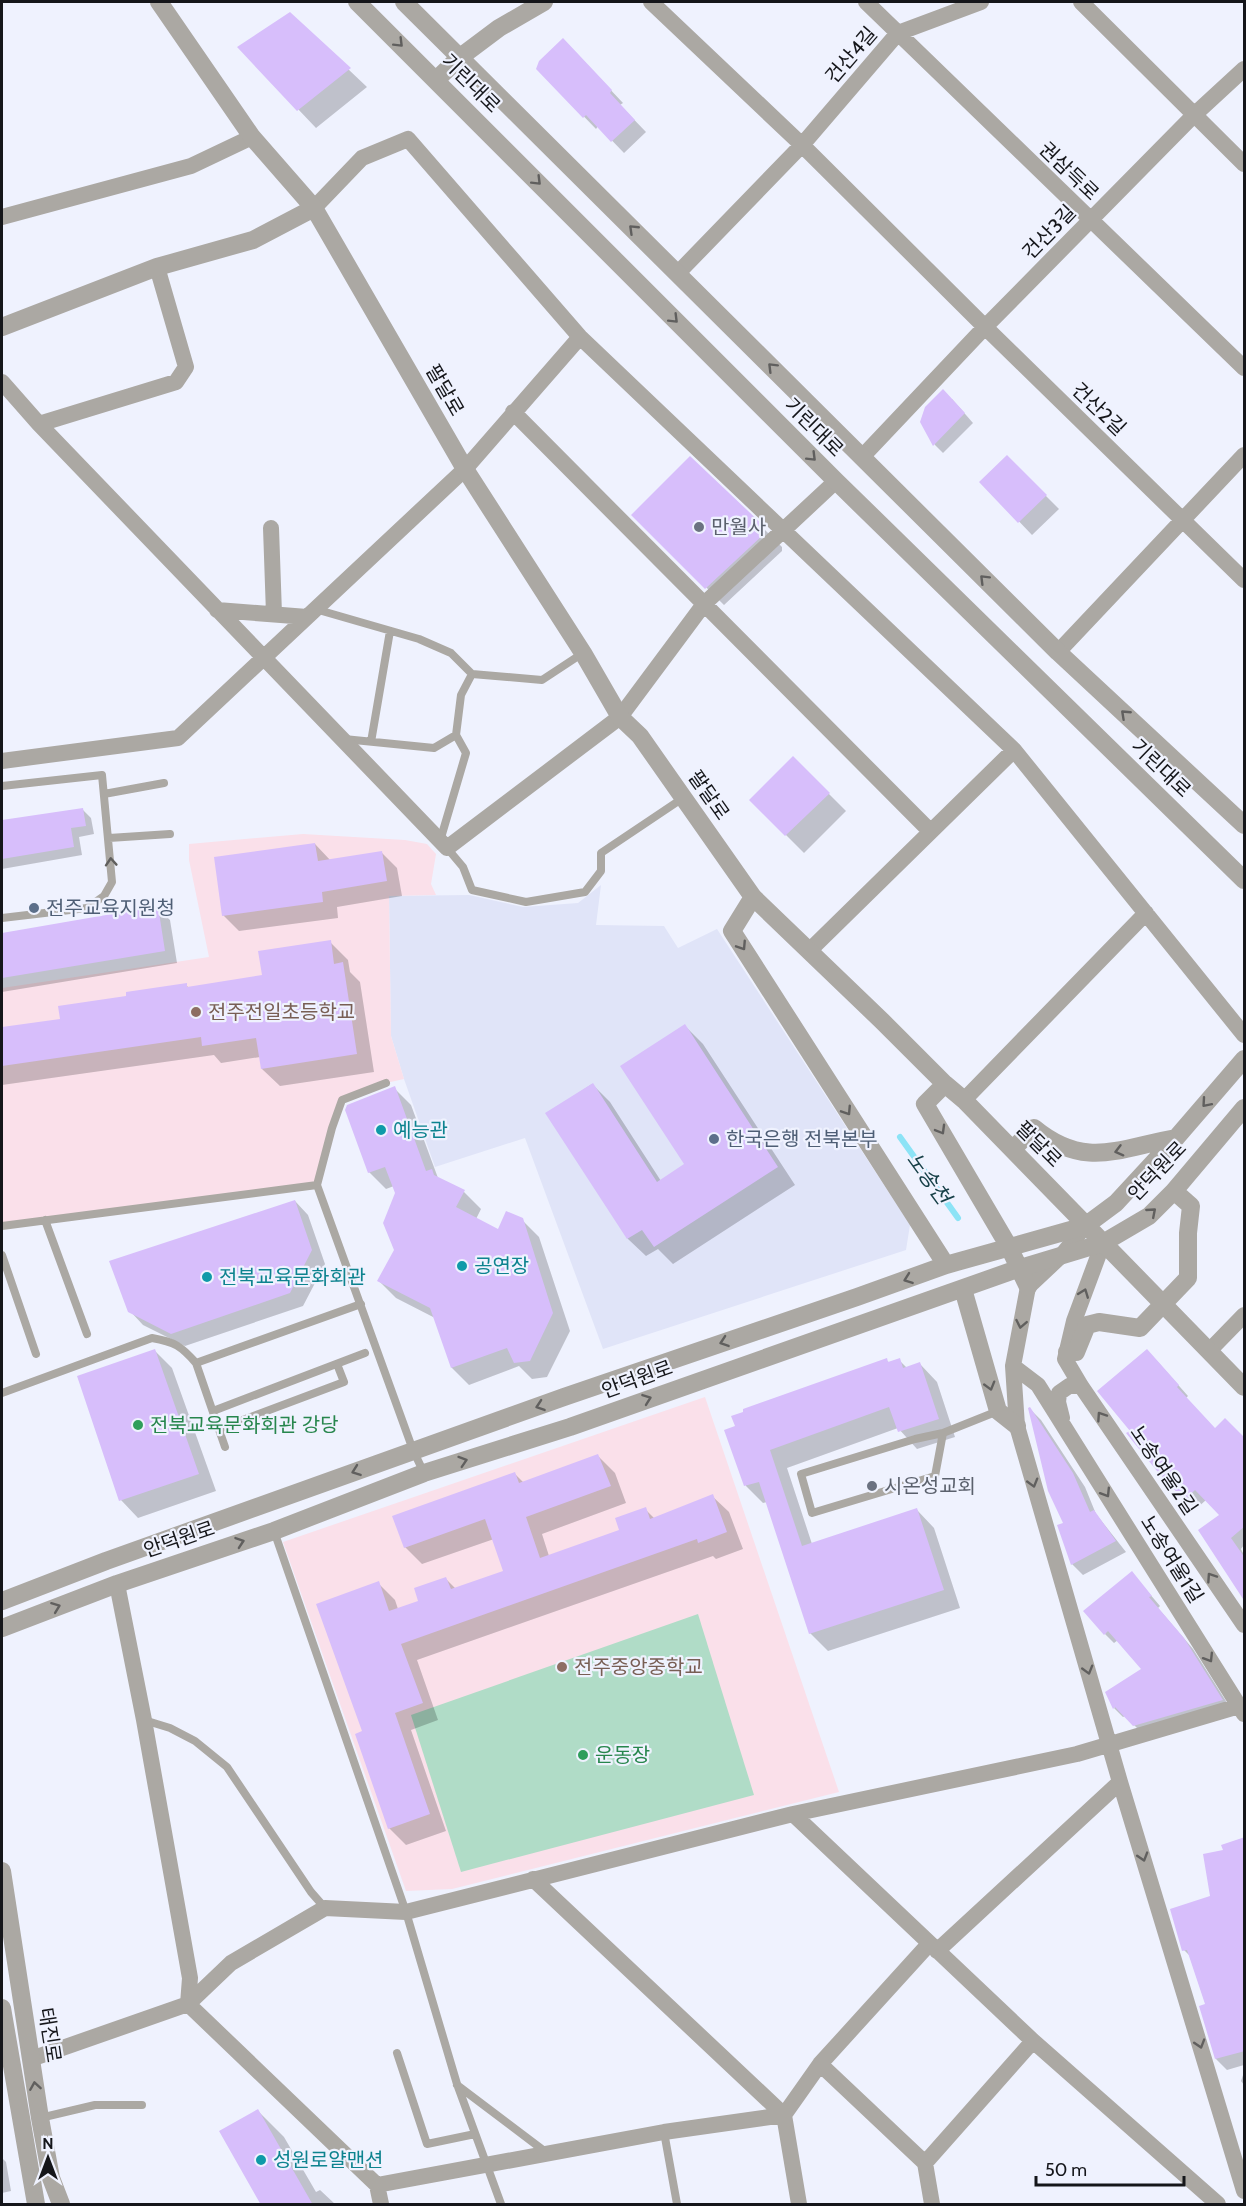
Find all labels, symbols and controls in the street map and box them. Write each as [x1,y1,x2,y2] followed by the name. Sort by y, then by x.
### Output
[820,22,882,88] street label: 건산4길
[391,35,402,46] one-way arrow
[436,48,506,118] street label: 기린대로
[1034,137,1104,205] street label: 권삼득로
[529,173,540,184] one-way arrow
[1017,200,1081,264] street label: 건산3길
[630,226,641,237] one-way arrow
[667,311,678,322] one-way arrow
[421,360,469,420] street label: 팔달로
[768,363,779,374] one-way arrow
[1067,378,1131,440] street label: 건산2길
[779,392,849,462] street label: 기린대로
[805,449,816,460] one-way arrow
[711,515,766,539] place label: 만월사
[692,520,706,534] marker: 만월사
[981,575,992,586] one-way arrow
[1121,710,1131,721] one-way arrow
[1126,734,1196,802] street label: 기린대로
[683,766,735,824] street label: 팔달로
[104,858,117,867] one-way arrow
[46,896,175,920] place label: 전주교육지원청
[27,901,41,915] marker: 전주교육지원청
[735,940,746,951] one-way arrow
[208,1000,355,1024] place label: 전주전일초등학교
[189,1005,203,1019] marker: 전주전일초등학교
[1202,1096,1213,1107] one-way arrow
[840,1104,851,1115] one-way arrow
[1011,1116,1067,1172] street label: 팔달로
[393,1118,448,1142] place label: 예능관
[374,1123,388,1137] marker: 예능관
[934,1124,945,1134] one-way arrow
[726,1127,878,1151] place label: 한국은행 전북본부
[707,1132,721,1146] marker: 한국은행 전북본부
[1123,1136,1191,1206] street label: 안덕원로
[1114,1143,1124,1156] one-way arrow
[902,1147,958,1211] water label: 노송천
[1145,1209,1156,1220] one-way arrow
[474,1254,529,1278] place label: 공연장
[455,1259,469,1273] marker: 공연장
[219,1265,366,1289] place label: 전북교육문화회관
[200,1270,214,1284] marker: 전북교육문화회관
[904,1271,914,1284] one-way arrow
[1077,1288,1089,1299] one-way arrow
[1015,1319,1028,1329] one-way arrow
[719,1335,730,1348] one-way arrow
[598,1355,676,1403] street label: 안덕원로
[983,1381,996,1391] one-way arrow
[641,1394,652,1406] one-way arrow
[535,1398,546,1411] one-way arrow
[1097,1412,1108,1423] one-way arrow
[150,1413,339,1437] place label: 전북교육문화회관 강당
[131,1418,145,1432] marker: 전북교육문화회관 강당
[1125,1421,1203,1519] street label: 노송여울2길
[457,1456,468,1468] one-way arrow
[351,1464,362,1477] one-way arrow
[884,1474,976,1498] place label: 시온성교회
[1026,1477,1038,1488] one-way arrow
[865,1479,879,1493] marker: 시온성교회
[1098,1487,1110,1497] one-way arrow
[1136,1511,1208,1607] street label: 노송여울1길
[140,1516,218,1562] street label: 안덕원로
[234,1537,245,1550] one-way arrow
[1207,1572,1218,1583] one-way arrow
[50,1602,61,1615] one-way arrow
[1201,1652,1213,1662] one-way arrow
[574,1655,703,1679] place label: 전주중앙중학교
[555,1660,569,1674] marker: 전주중앙중학교
[1081,1664,1093,1675] one-way arrow
[595,1743,650,1767] place label: 운동장
[576,1748,590,1762] marker: 운동장
[1136,1851,1148,1862] one-way arrow
[34,2006,66,2064] street label: 태진로
[1193,2038,1205,2048] one-way arrow
[30,2081,42,2091] one-way arrow
[18,2128,78,2188] north arrow
[42,2134,54,2153] text: N
[273,2148,383,2172] place label: 성원로얄맨션
[1036,2149,1184,2187] scale bar
[254,2153,268,2167] marker: 성원로얄맨션
[1045,2159,1087,2181] text: 50 m

